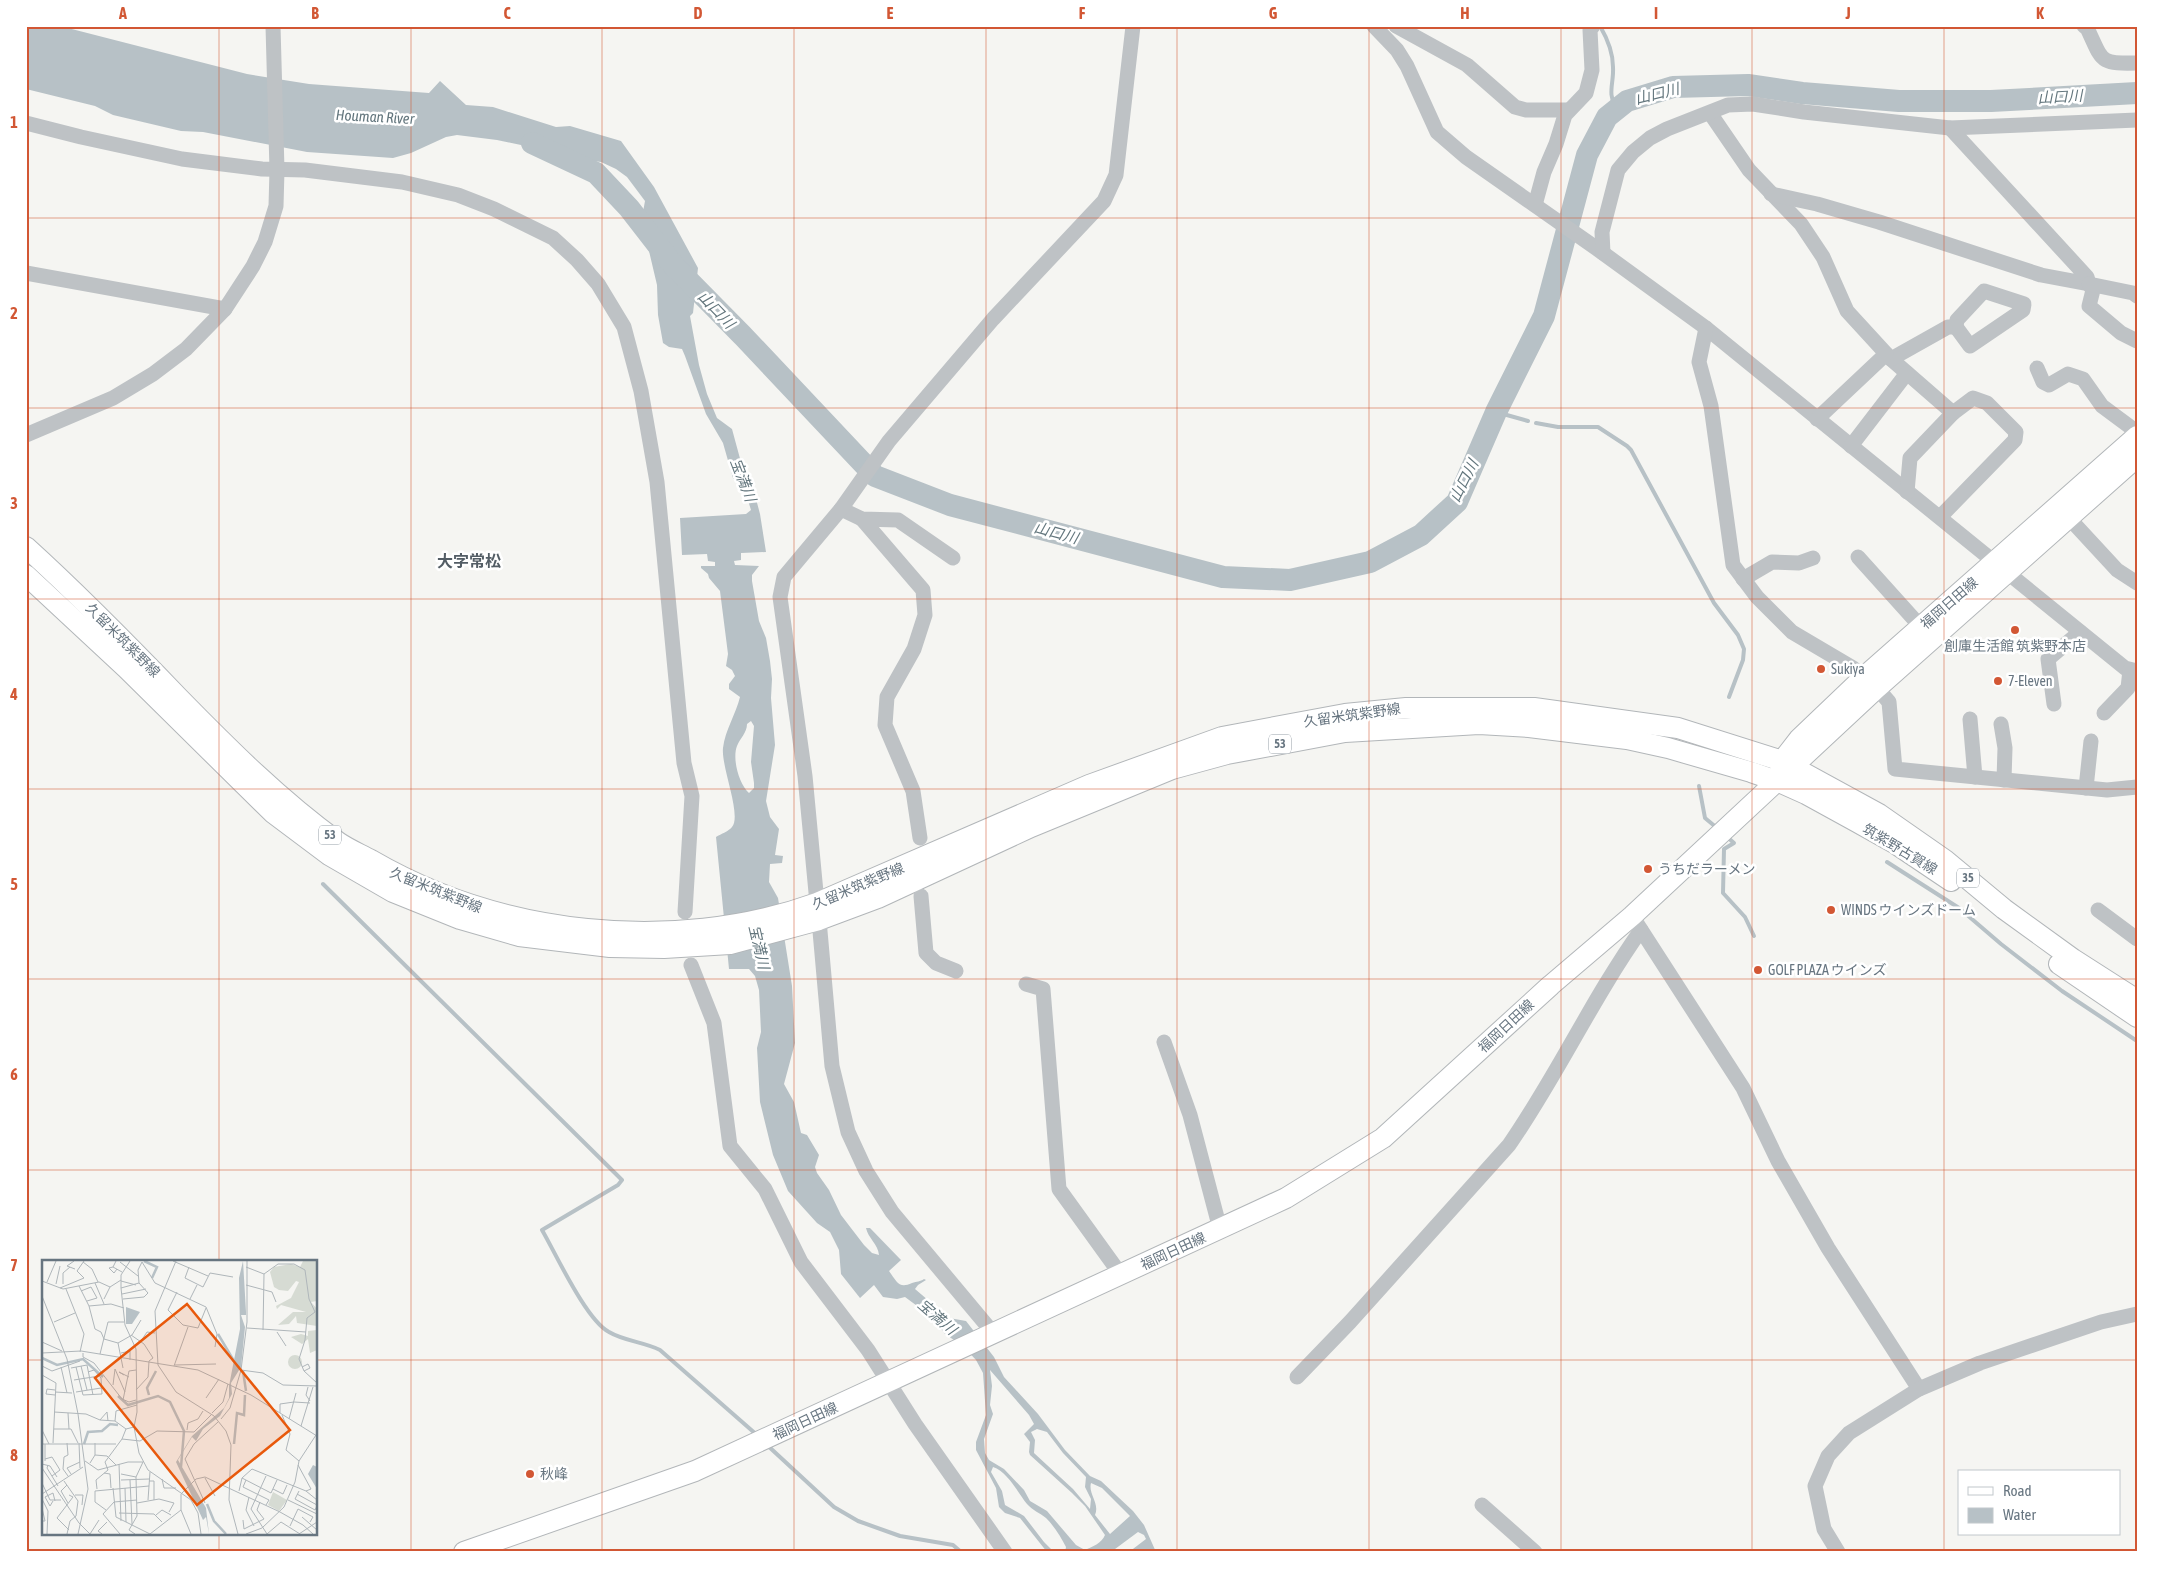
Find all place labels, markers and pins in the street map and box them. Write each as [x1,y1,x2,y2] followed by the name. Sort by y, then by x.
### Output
[2009,624,2021,636] marker: 創庫生活館 筑紫野本店
[1944,638,2086,654] place label: 創庫生活館 筑紫野本店
[1831,661,1865,677] place label: Sukiya
[1815,663,1827,675] marker: Sukiya
[2008,673,2053,689] place label: 7-Eleven
[1992,675,2004,687] marker: 7-Eleven
[1658,861,1755,877] place label: うちだラーメン
[1642,863,1654,875] marker: うちだラーメン
[1841,902,1976,918] place label: WINDS ウインズドーム
[1825,904,1837,916] marker: WINDS ウインズドーム
[1768,962,1887,978] place label: GOLF PLAZA ウインズ
[1752,964,1764,976] marker: GOLF PLAZA ウインズ
[540,1466,568,1482] place label: 秋峰
[524,1468,536,1480] marker: 秋峰

